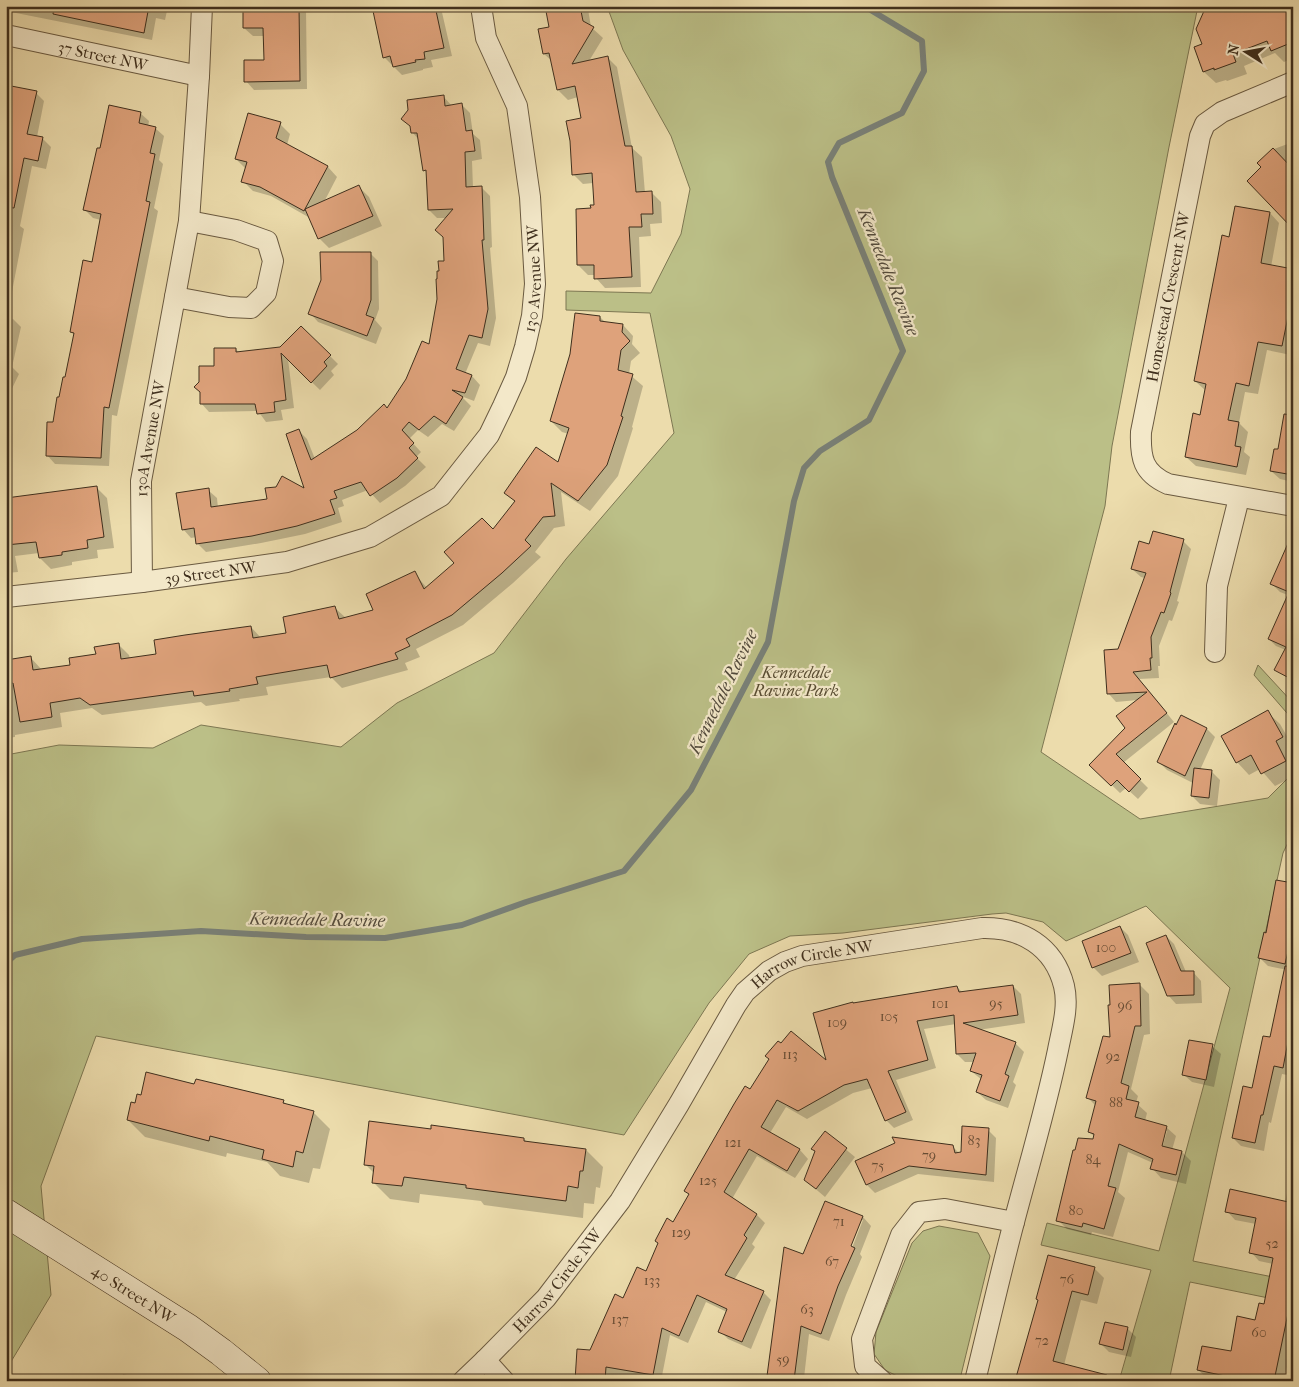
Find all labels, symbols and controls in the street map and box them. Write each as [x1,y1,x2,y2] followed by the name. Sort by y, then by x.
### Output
[1222,28,1272,78] north arrow
[56,37,151,75] street label: 37 Street NW
[1224,42,1243,56] text: N
[852,203,923,340] water label: Kennedale Ravine
[1142,209,1194,384] street label: Homestead Crescent NW
[519,223,545,334] street label: 130 Avenue NW
[131,378,169,497] street label: 130A Avenue NW
[164,557,259,588] street label: 39 Street NW
[683,626,763,759] water label: Kennedale Ravine
[752,663,839,700] park label: Kennedale Ravine Park
[247,908,386,932] water label: Kennedale Ravine
[747,935,875,992] street label: Harrow Circle NW
[1096,939,1116,956] house number: 100
[931,995,949,1012] house number: 101
[989,995,1003,1012] house number: 95
[1118,997,1133,1014] house number: 96
[880,1008,898,1025] house number: 105
[827,1014,847,1031] house number: 109
[782,1046,798,1063] house number: 113
[1106,1048,1120,1065] house number: 92
[1109,1094,1123,1111] house number: 88
[968,1132,980,1149] house number: 83
[724,1134,742,1151] house number: 121
[922,1147,936,1164] house number: 79
[1085,1151,1101,1168] house number: 84
[872,1157,884,1174] house number: 75
[699,1172,717,1189] house number: 125
[1069,1202,1083,1219] house number: 80
[833,1213,845,1230] house number: 71
[508,1223,606,1336] street label: Harrow Circle NW
[671,1224,691,1241] house number: 129
[1265,1235,1279,1252] house number: 52
[825,1253,839,1270] house number: 67
[88,1260,180,1328] street label: 40 Street NW
[1060,1271,1075,1288] house number: 76
[644,1272,660,1289] house number: 133
[800,1301,814,1318] house number: 63
[611,1311,629,1328] house number: 137
[1251,1324,1267,1341] house number: 60
[1035,1332,1049,1349] house number: 72
[776,1351,790,1368] house number: 59

